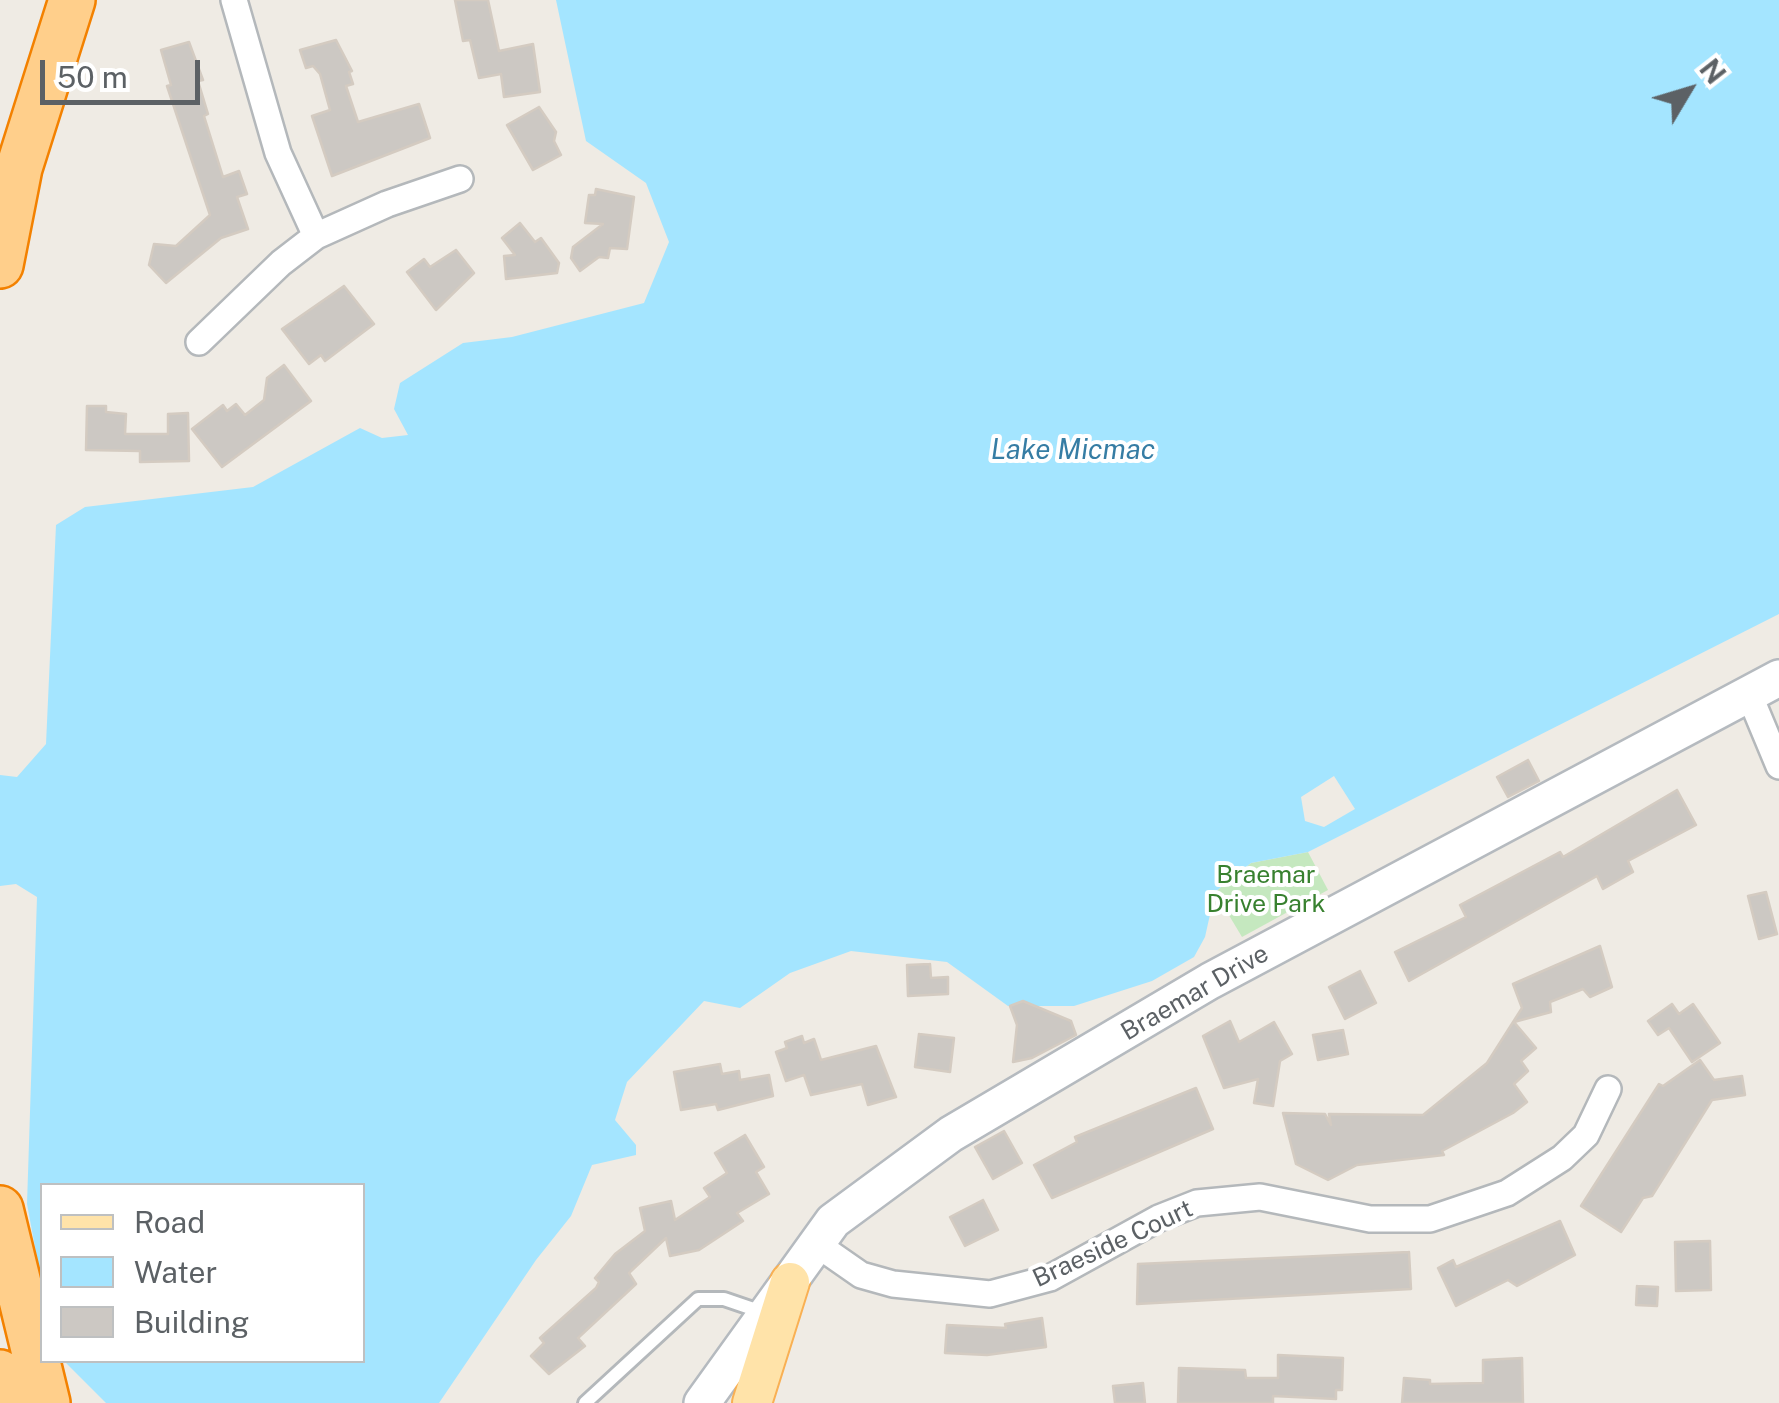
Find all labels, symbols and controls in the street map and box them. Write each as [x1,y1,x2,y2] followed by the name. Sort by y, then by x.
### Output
[45,40,205,102] scale bar
[1639,40,1739,140] north arrow
[1693,52,1733,90] text: N
[57,59,128,95] text: 50 m
[991,433,1155,467] water label: Lake Micmac
[1206,860,1326,919] park label: Braemar Drive Park
[1116,939,1274,1047] street label: Braemar Drive
[40,1183,365,1363] legend
[1028,1194,1198,1294] street label: Braeside Court
[134,1204,205,1240] text: Road
[134,1254,217,1290] text: Water
[134,1304,249,1340] text: Building

